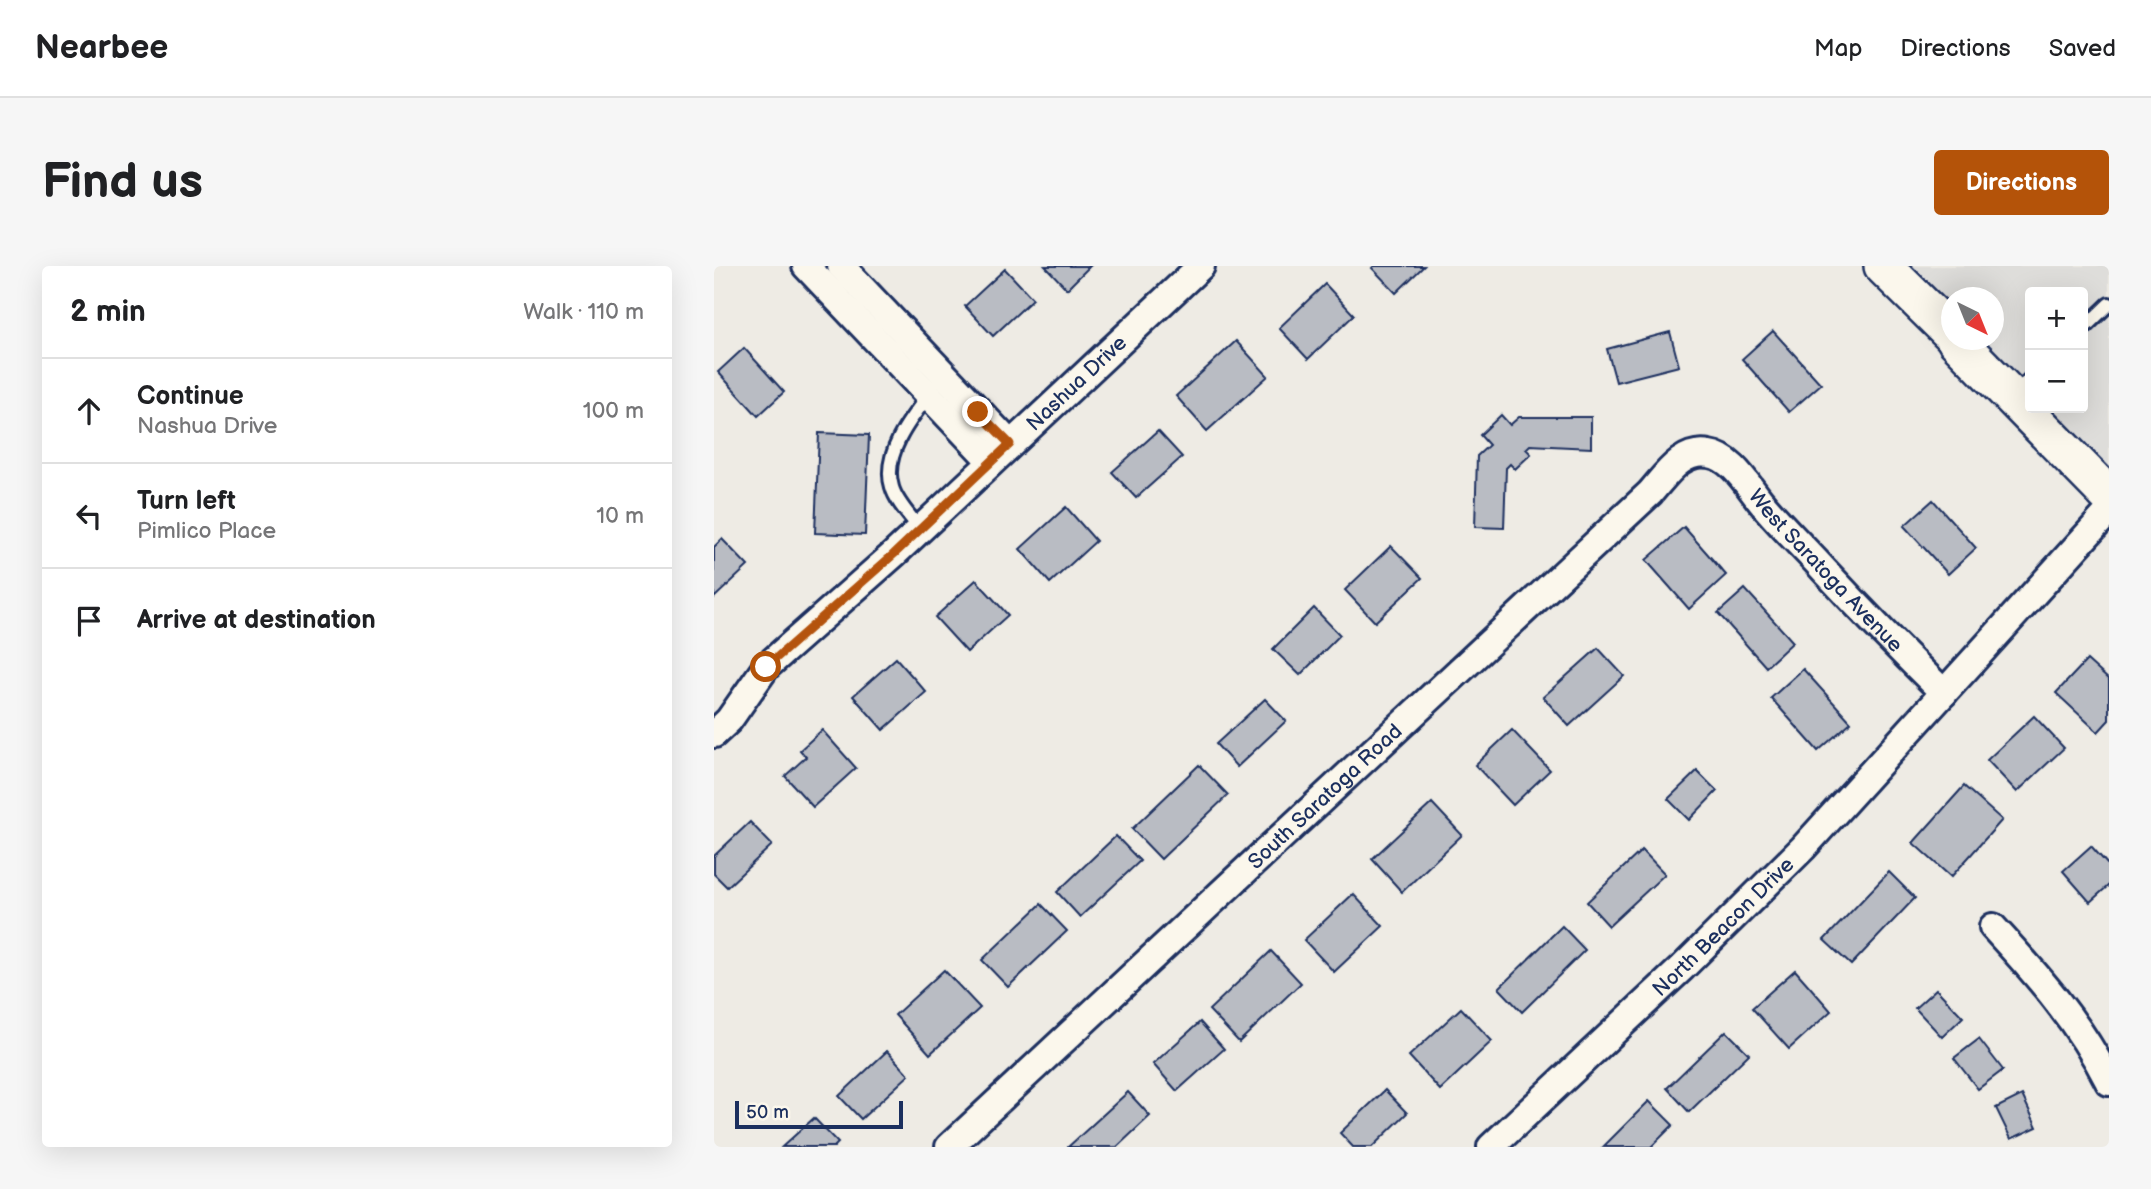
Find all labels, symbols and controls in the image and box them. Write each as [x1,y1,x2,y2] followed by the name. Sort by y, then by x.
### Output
[35,28,168,68] text: Nearbee
[1814,34,1862,63] text: Map
[1900,34,2011,63] text: Directions
[2049,34,2116,63] text: Saved
[1934,150,2109,215] button: Directions
[42,153,203,212] text: Find us
[1941,287,2004,350] north arrow
[2025,287,2088,413] map controls
[2025,287,2088,350] button: +
[70,294,146,330] text: 2 min
[523,298,644,326] text: Walk · 110 m
[1021,330,1132,436] street label: Nashua Drive
[2025,350,2088,413] button: −
[137,381,244,412] text: Continue
[70,392,108,430] icon: ahead
[962,396,993,427] route end
[583,397,644,425] text: 100 m
[137,412,277,440] text: Nashua Drive
[1743,484,1908,658] street label: West Saratoga Avenue
[137,486,236,517] text: Turn left
[70,497,108,535] icon: left
[596,502,644,530] text: 10 m
[137,517,276,545] text: Pimlico Place
[70,602,108,640] icon: arrive
[137,605,376,636] text: Arrive at destination
[750,651,781,682] route start
[1243,719,1407,875] street label: South Saratoga Road
[1648,852,1799,1002] street label: North Beacon Drive
[735,1098,903,1130] scale bar
[746,1101,789,1124] text: 50 m

